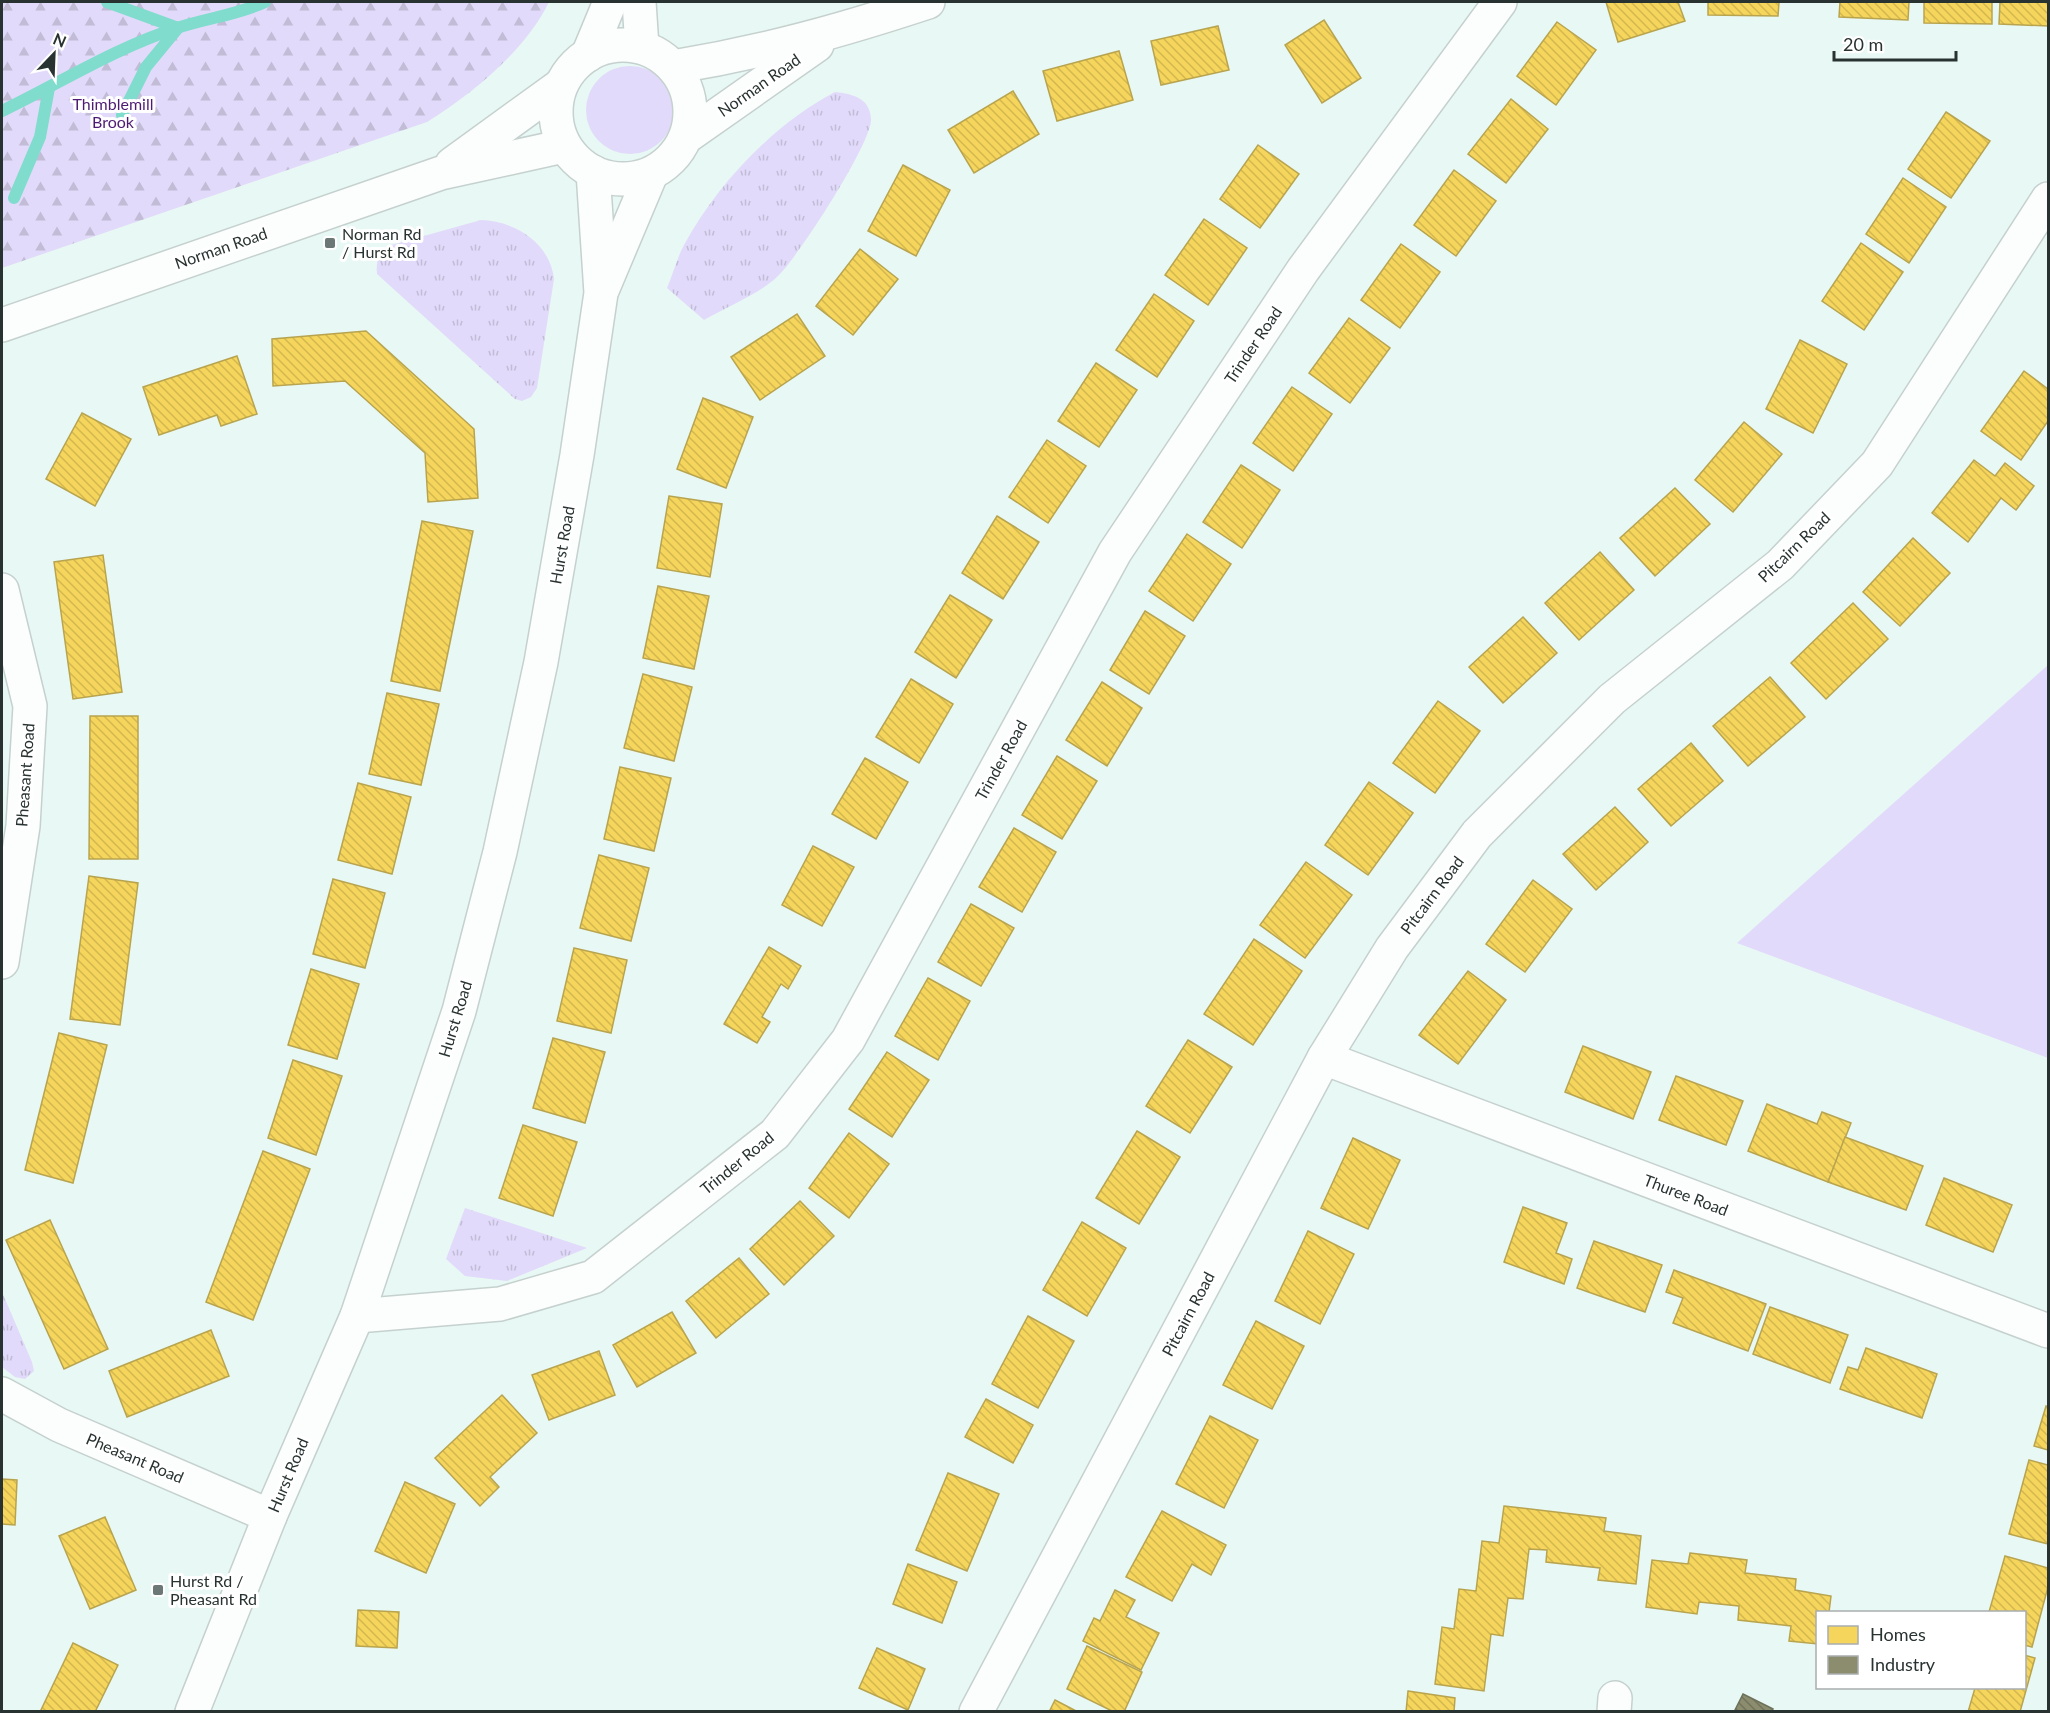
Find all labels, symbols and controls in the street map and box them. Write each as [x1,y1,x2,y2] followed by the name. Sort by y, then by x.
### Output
[24,24,84,84] north arrow
[1834,24,1956,62] scale bar
[51,29,69,51] text: N
[1843,33,1883,55] text: 20 m
[714,49,804,120] street label: Norman Road
[73,94,153,131] park label: Thimblemill Brook
[172,223,270,272] street label: Norman Road
[342,224,422,261] place label: Norman Rd / Hurst Rd
[323,236,337,250] marker: Norman Rd / Hurst Rd
[1220,303,1285,387] street label: Trinder Road
[545,504,578,585] street label: Hurst Road
[1754,508,1834,586] street label: Pitcairn Road
[971,716,1030,803] street label: Trinder Road
[11,722,38,827] street label: Pheasant Road
[1396,852,1467,938] street label: Pitcairn Road
[434,978,475,1059] street label: Hurst Road
[696,1127,777,1198] street label: Trinder Road
[1641,1170,1731,1219] street label: Thuree Road
[1157,1268,1218,1359] street label: Pitcairn Road
[84,1428,187,1487] street label: Pheasant Road
[263,1435,312,1515] street label: Hurst Road
[170,1571,257,1608] place label: Hurst Rd / Pheasant Rd
[151,1583,165,1597] marker: Hurst Rd / Pheasant Rd
[1816,1611,2026,1689] legend
[1870,1623,1926,1645] text: Homes
[1870,1653,1936,1675] text: Industry

